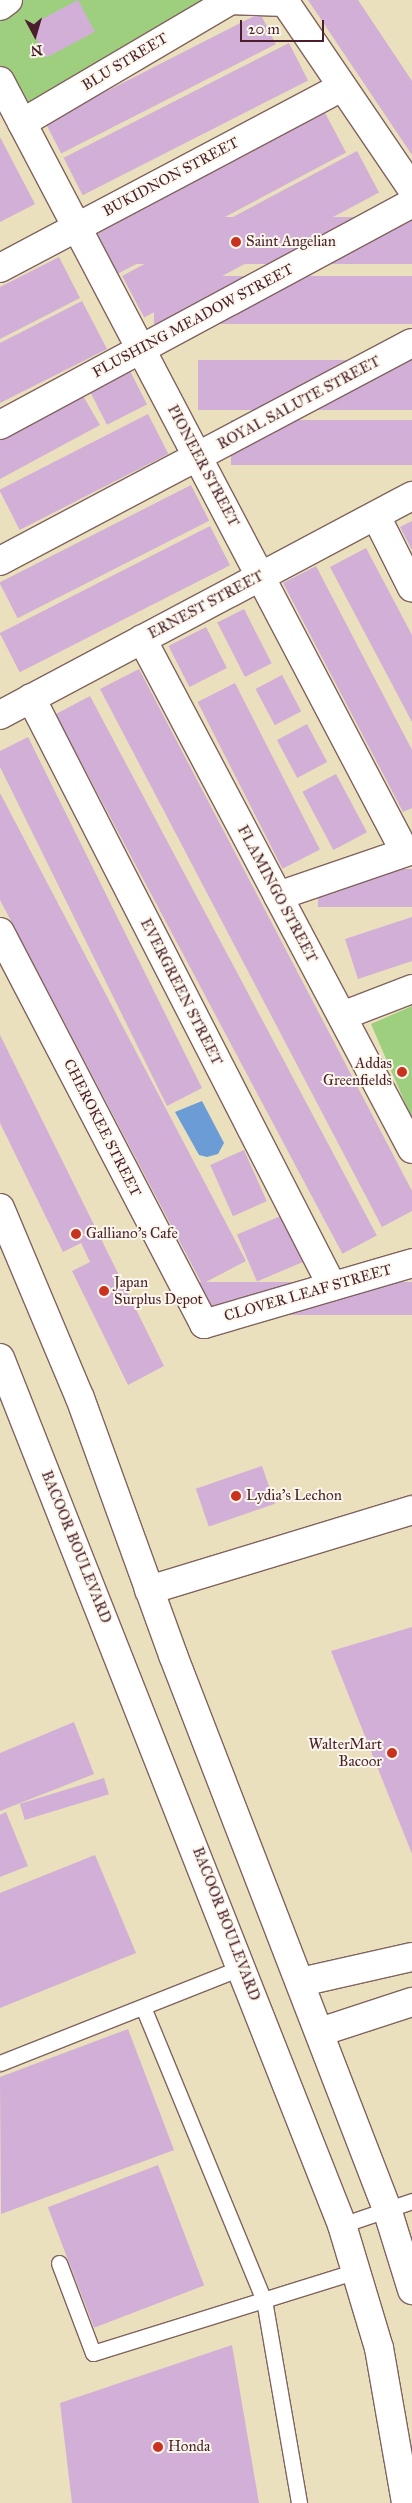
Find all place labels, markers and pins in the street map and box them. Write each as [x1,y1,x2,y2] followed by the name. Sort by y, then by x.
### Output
[246,233,336,251] place label: Saint Angelian
[230,236,242,248] marker: Saint Angelian
[323,1054,392,1089] place label: Addas Greenfields
[396,1066,408,1078] marker: Addas Greenfields
[86,1225,178,1243] place label: Galliano's Cafe
[70,1228,82,1240] marker: Galliano's Cafe
[114,1273,203,1308] place label: Japan Surplus Depot
[98,1285,110,1297] marker: Japan Surplus Depot
[246,1487,342,1505] place label: Lydia's Lechon
[230,1490,242,1502] marker: Lydia's Lechon
[309,1735,382,1770] place label: WalterMart Bacoor
[386,1747,398,1759] marker: WalterMart Bacoor
[168,2438,210,2456] place label: Honda
[152,2441,164,2453] marker: Honda

